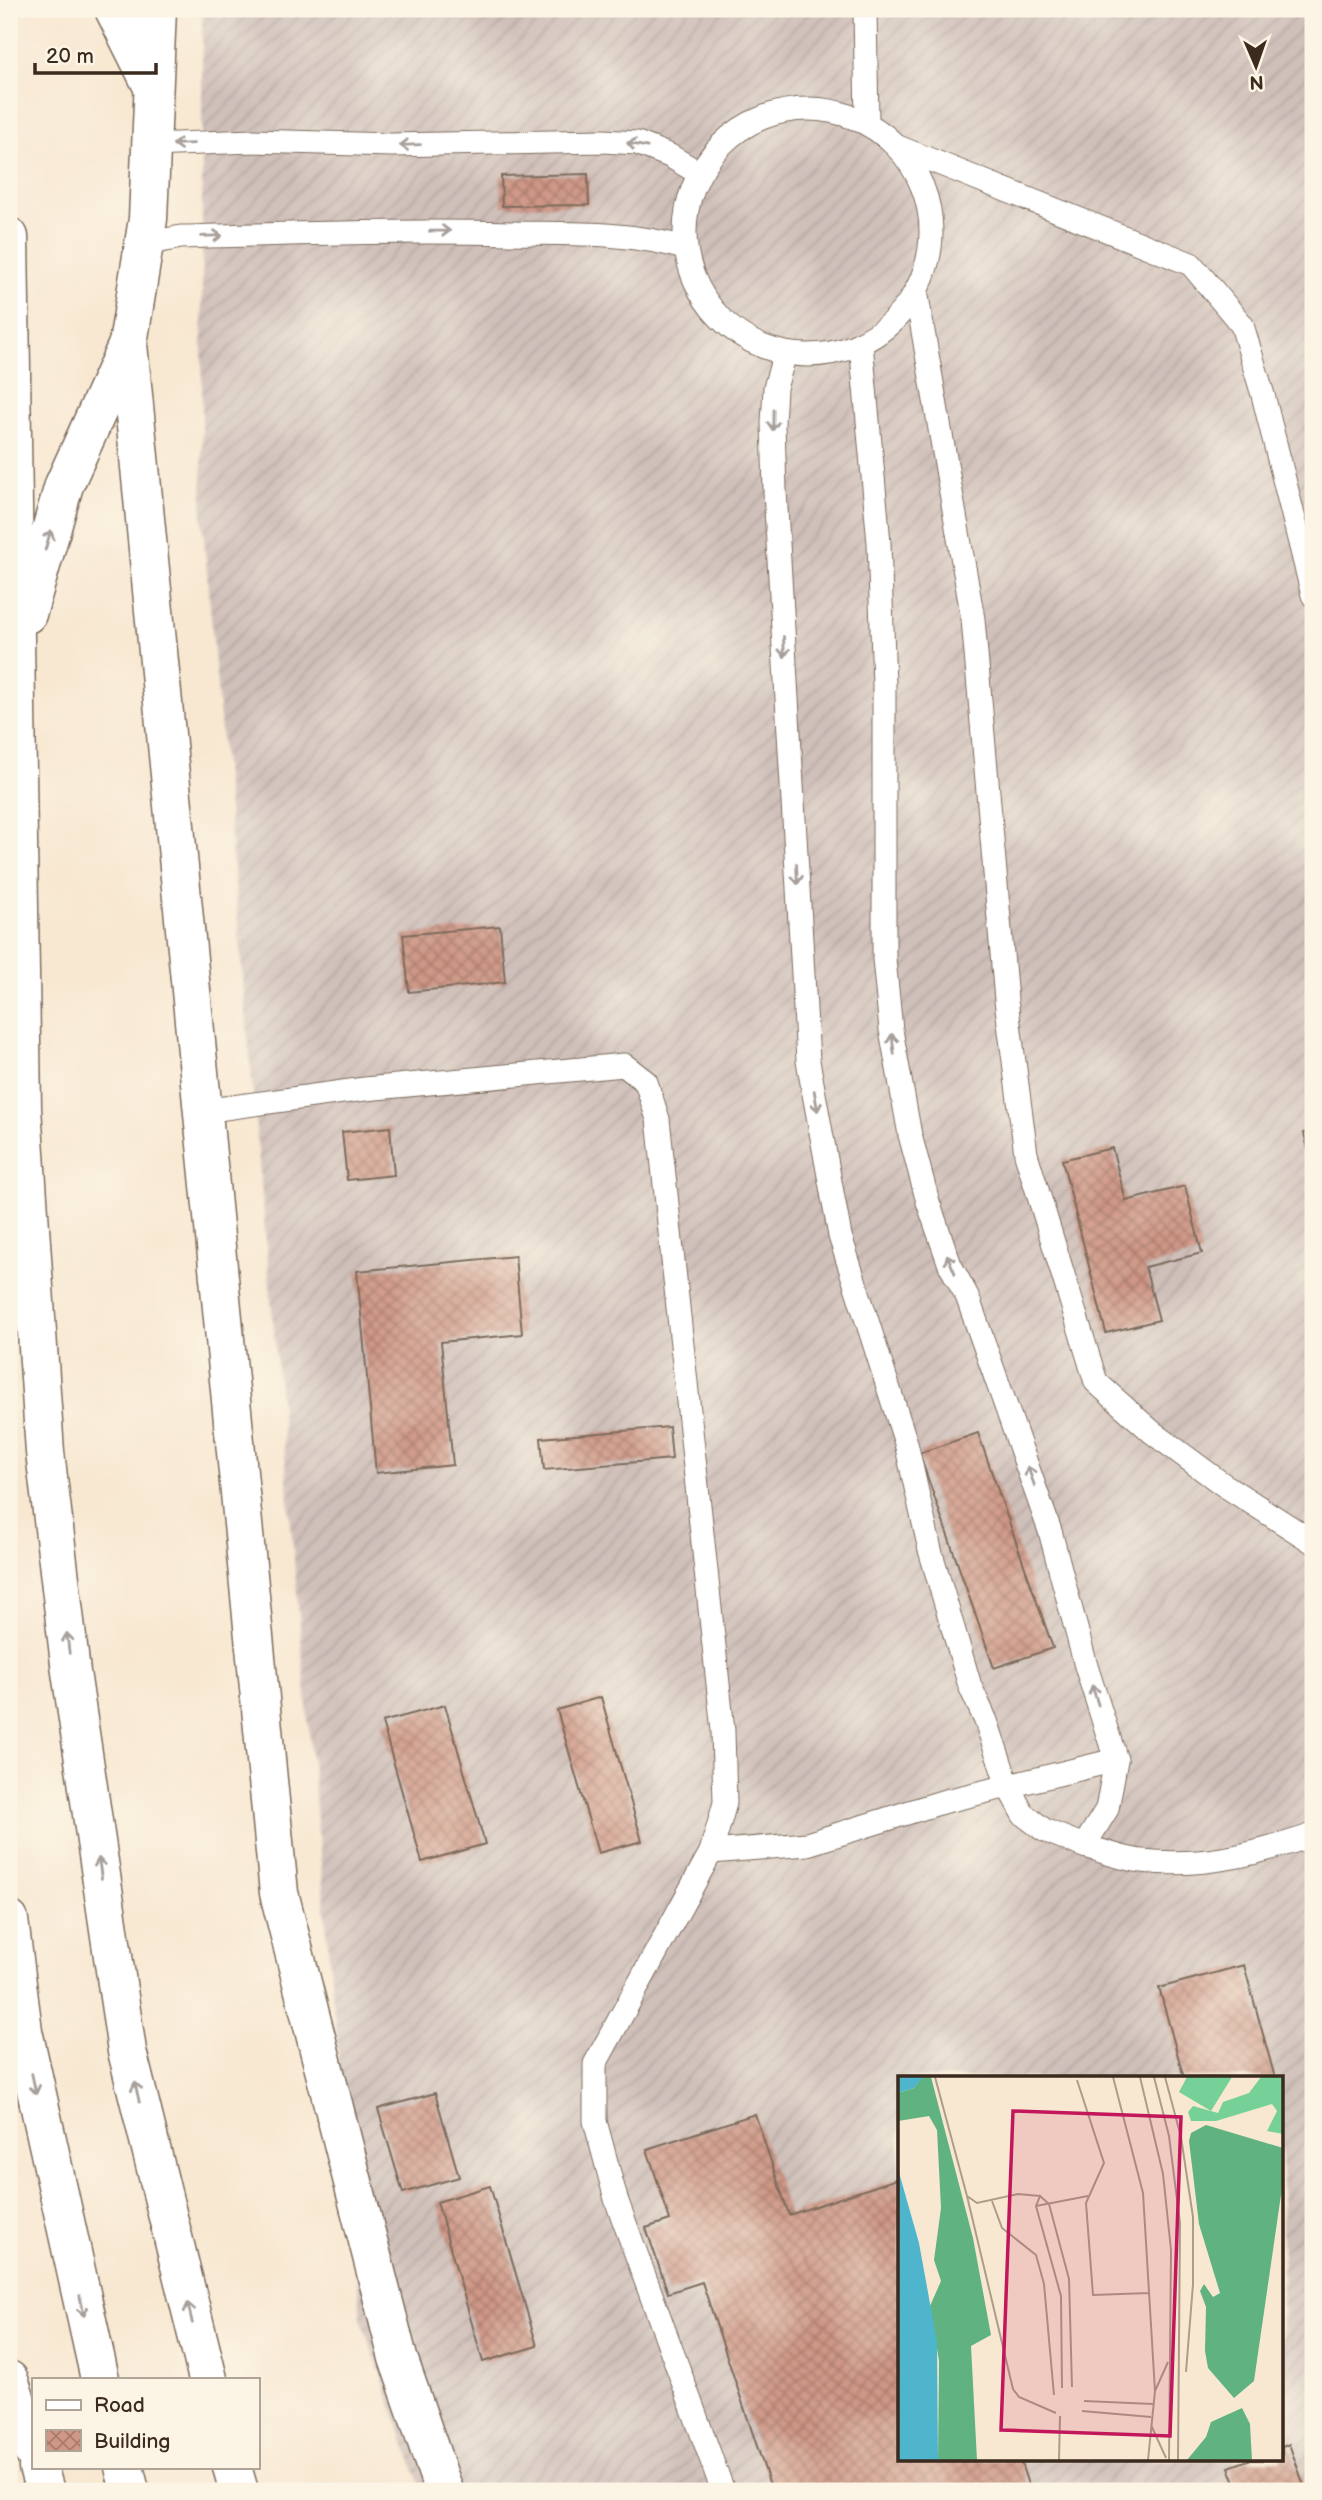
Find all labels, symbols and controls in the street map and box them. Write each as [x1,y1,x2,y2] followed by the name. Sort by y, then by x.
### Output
[35,32,156,76] scale bar
[1220,32,1290,102] north arrow
[46,44,94,69] text: 20 m
[1249,70,1264,93] text: N
[171,137,194,150] one-way arrow
[399,138,422,151] one-way arrow
[626,138,649,152] one-way arrow
[428,225,451,238] one-way arrow
[200,230,223,243] one-way arrow
[766,408,780,431] one-way arrow
[42,529,55,551] one-way arrow
[778,636,791,658] one-way arrow
[791,863,804,886] one-way arrow
[887,1034,900,1056] one-way arrow
[809,1089,823,1112] one-way arrow
[944,1254,957,1275] one-way arrow
[1024,1466,1036,1488] one-way arrow
[61,1632,74,1654] one-way arrow
[1088,1684,1100,1706] one-way arrow
[93,1857,106,1880] one-way arrow
[28,2072,42,2095] one-way arrow
[898,2076,1284,2462] inset map
[130,2081,143,2104] one-way arrow
[76,2294,90,2317] one-way arrow
[183,2302,196,2325] one-way arrow
[32,2378,259,2468] legend
[94,2393,145,2418] text: Road
[94,2429,170,2454] text: Building

